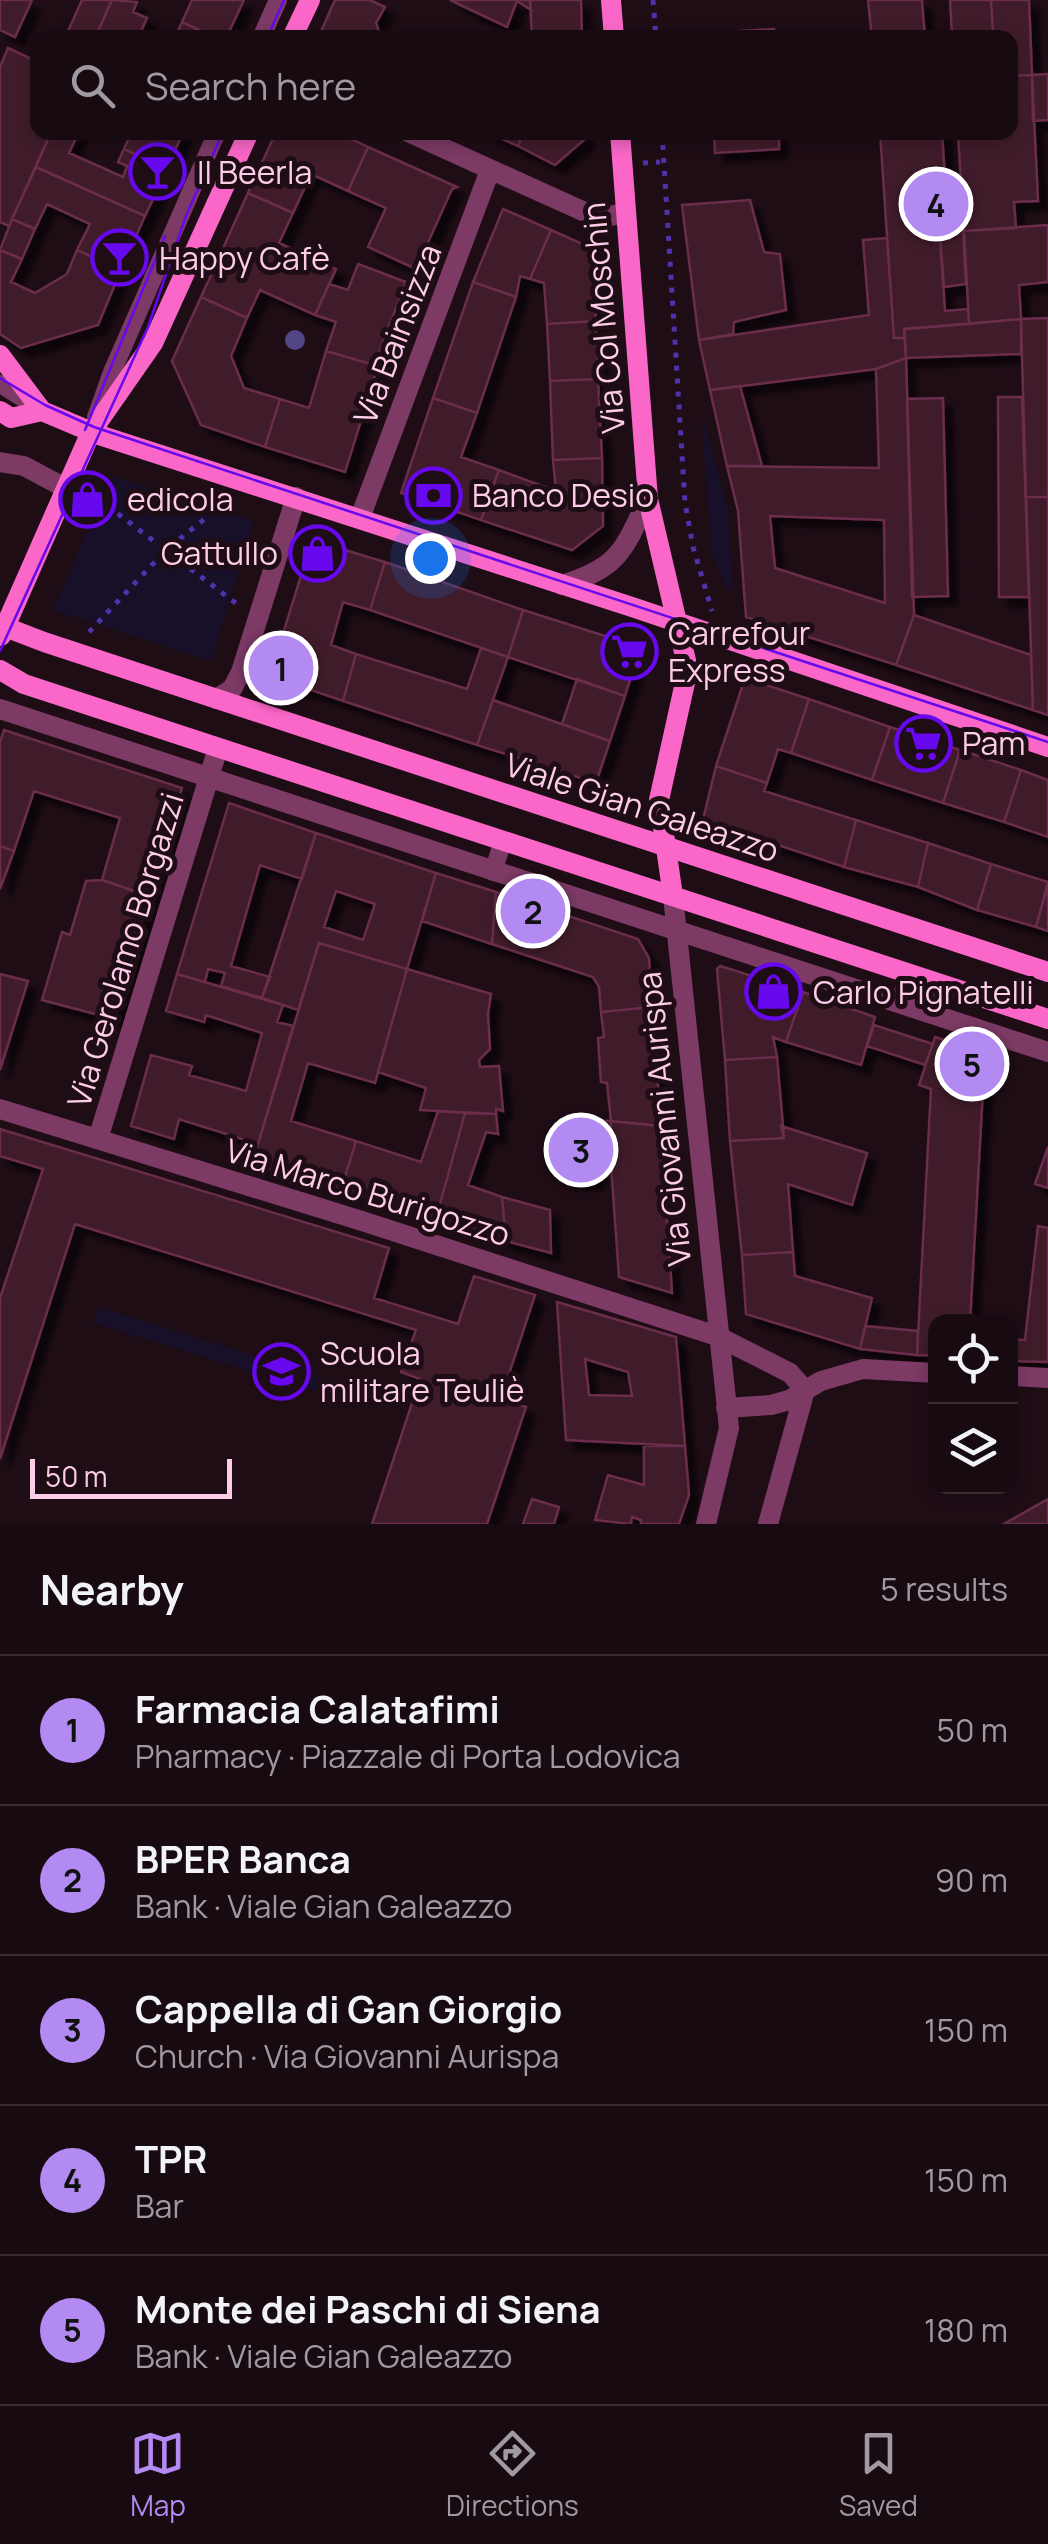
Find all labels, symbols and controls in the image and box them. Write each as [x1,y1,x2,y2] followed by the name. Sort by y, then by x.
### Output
[30,30,1018,140] search box
[65,58,120,113] icon: search
[145,59,356,111] text: Search here
[128,142,188,202] bar icon: Il Beerla
[197,150,312,194] place label: Il Beerla
[904,166,968,242] pin: 4
[571,201,635,435] street label: Via Col Moschin
[90,228,150,288] bar icon: Happy Cafè
[159,236,330,280] place label: Happy Cafè
[343,238,451,430] street label: Via Bainsizza
[403,465,463,525] bank icon: Banco Desio
[58,469,118,529] shop icon: edicola
[472,473,654,517] place label: Banco Desio
[127,477,234,521] place label: edicola
[287,523,347,583] shop icon: Gattullo
[161,531,278,575] place label: Gattullo
[405,533,456,584] your location
[668,611,810,692] place label: Carrefour Express
[599,621,659,681] supermarket icon: Carrefour Express
[248,630,314,706] pin: 1
[893,713,953,773] supermarket icon: Pam
[962,721,1026,765] place label: Pam
[500,742,784,872] street label: Viale Gian Galeazzo
[56,787,194,1113] street label: Via Gerolamo Borgazzi
[500,874,566,948] pin: 2
[744,962,804,1022] shop icon: Carlo Pignatelli
[627,970,701,1268] street label: Via Giovanni Aurispa
[813,970,1034,1014] place label: Carlo Pignatelli
[940,1026,1004,1102] pin: 5
[548,1112,614,1188] pin: 3
[220,1128,516,1256] street label: Via Marco Burigozzo
[928,1314,1018,1494] map controls
[928,1314,1018,1404] button: locate
[320,1331,524,1412] place label: Scuola militare Teuliè
[251,1341,311,1401] school or university icon: Scuola militare Teuliè
[928,1404,1018,1494] button: layers
[30,1454,232,1498] scale bar
[45,1457,108,1495] text: 50 m
[40,1560,184,1618] text: Nearby
[880,1567,1008,1611] text: 5 results
[135,1682,500,1734] text: Farmacia Calatafimi
[65,1708,80,1752] text: 1
[936,1708,1008,1752] text: 50 m
[135,1734,681,1778] text: Pharmacy · Piazzale di Porta Lodovica
[135,1832,351,1884] text: BPER Banca
[63,1858,82,1902] text: 2
[935,1858,1008,1902] text: 90 m
[135,1884,513,1928] text: Bank · Viale Gian Galeazzo
[135,1982,562,2034] text: Cappella di Gan Giorgio
[63,2008,82,2052] text: 3
[924,2008,1008,2052] text: 150 m
[135,2034,559,2078] text: Church · Via Giovanni Aurispa
[135,2132,207,2184] text: TPR
[63,2158,82,2202] text: 4
[924,2158,1008,2202] text: 150 m
[135,2184,184,2228] text: Bar
[135,2282,601,2334] text: Monte dei Paschi di Siena
[63,2308,82,2352] text: 5
[924,2308,1008,2352] text: 180 m
[135,2334,513,2378] text: Bank · Viale Gian Galeazzo
[130,2426,186,2524] tab: Map
[446,2426,579,2524] tab: Directions
[839,2426,918,2524] tab: Saved

